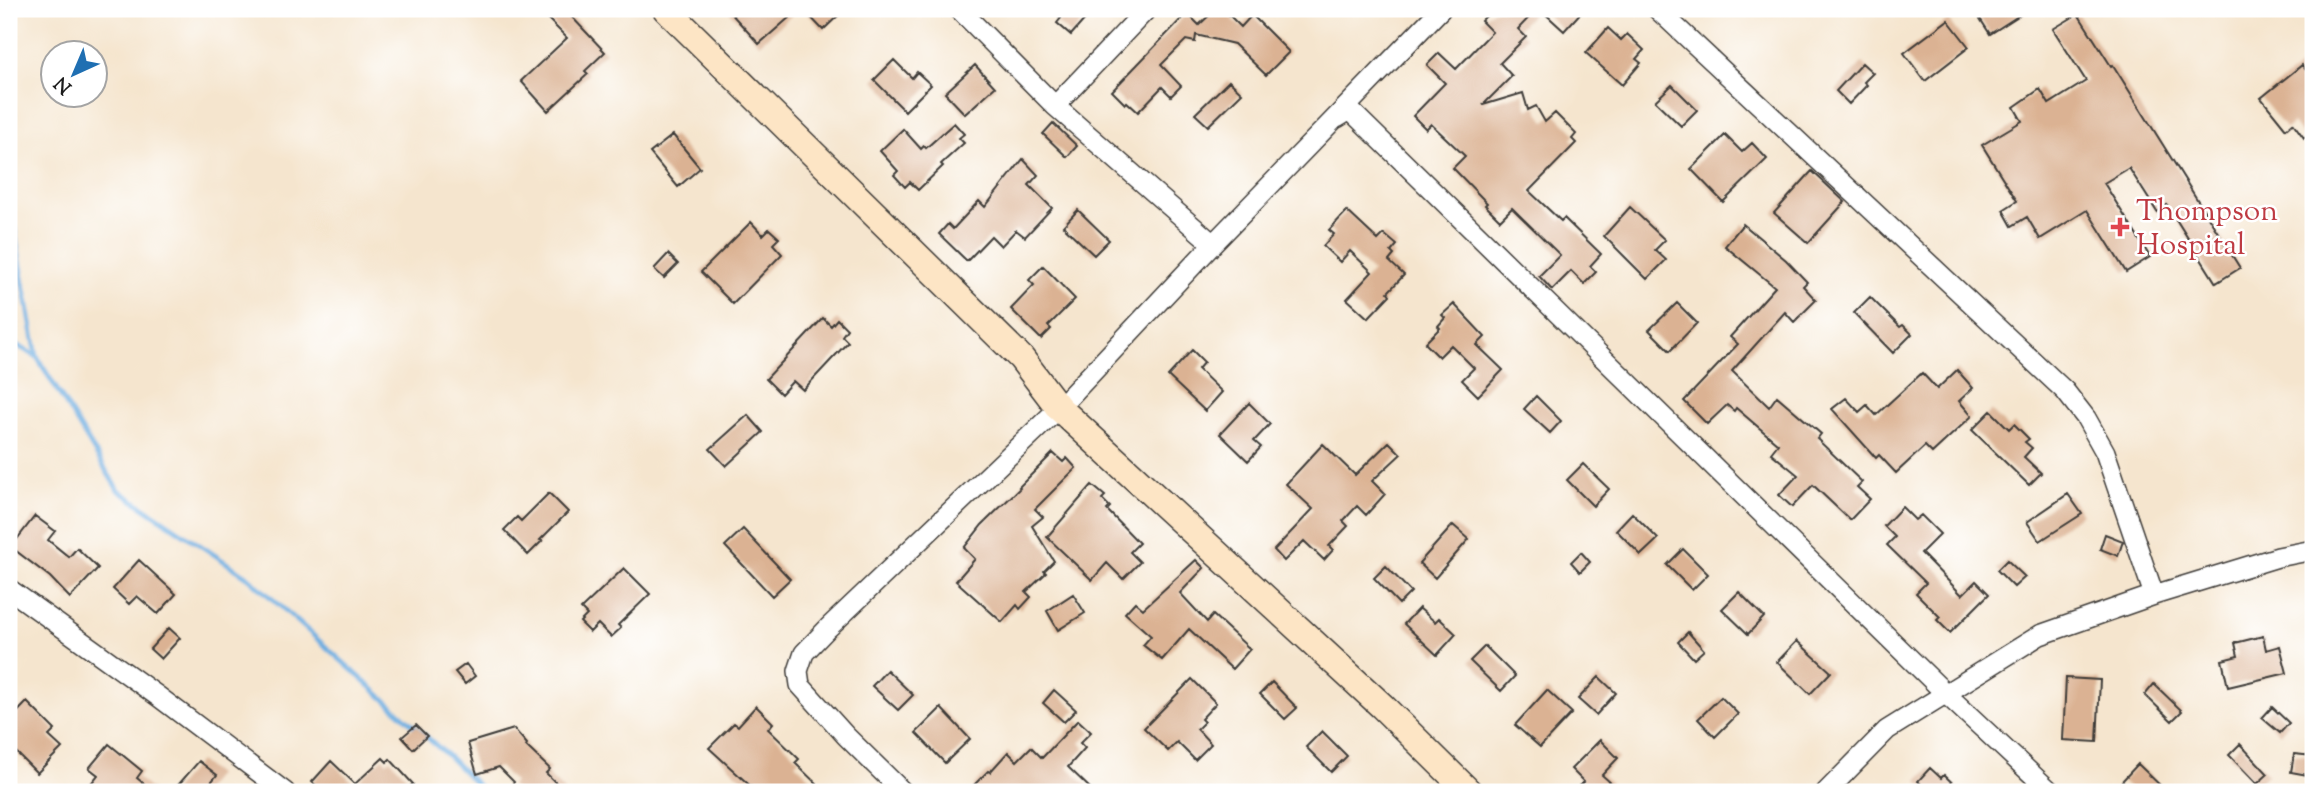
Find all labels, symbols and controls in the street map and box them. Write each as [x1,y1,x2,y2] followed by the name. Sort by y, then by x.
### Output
[38,38,108,108] north arrow
[49,69,79,99] text: N
[2136,191,2278,268] place label: Thompson Hospital
[2110,217,2130,237] marker: Thompson Hospital

